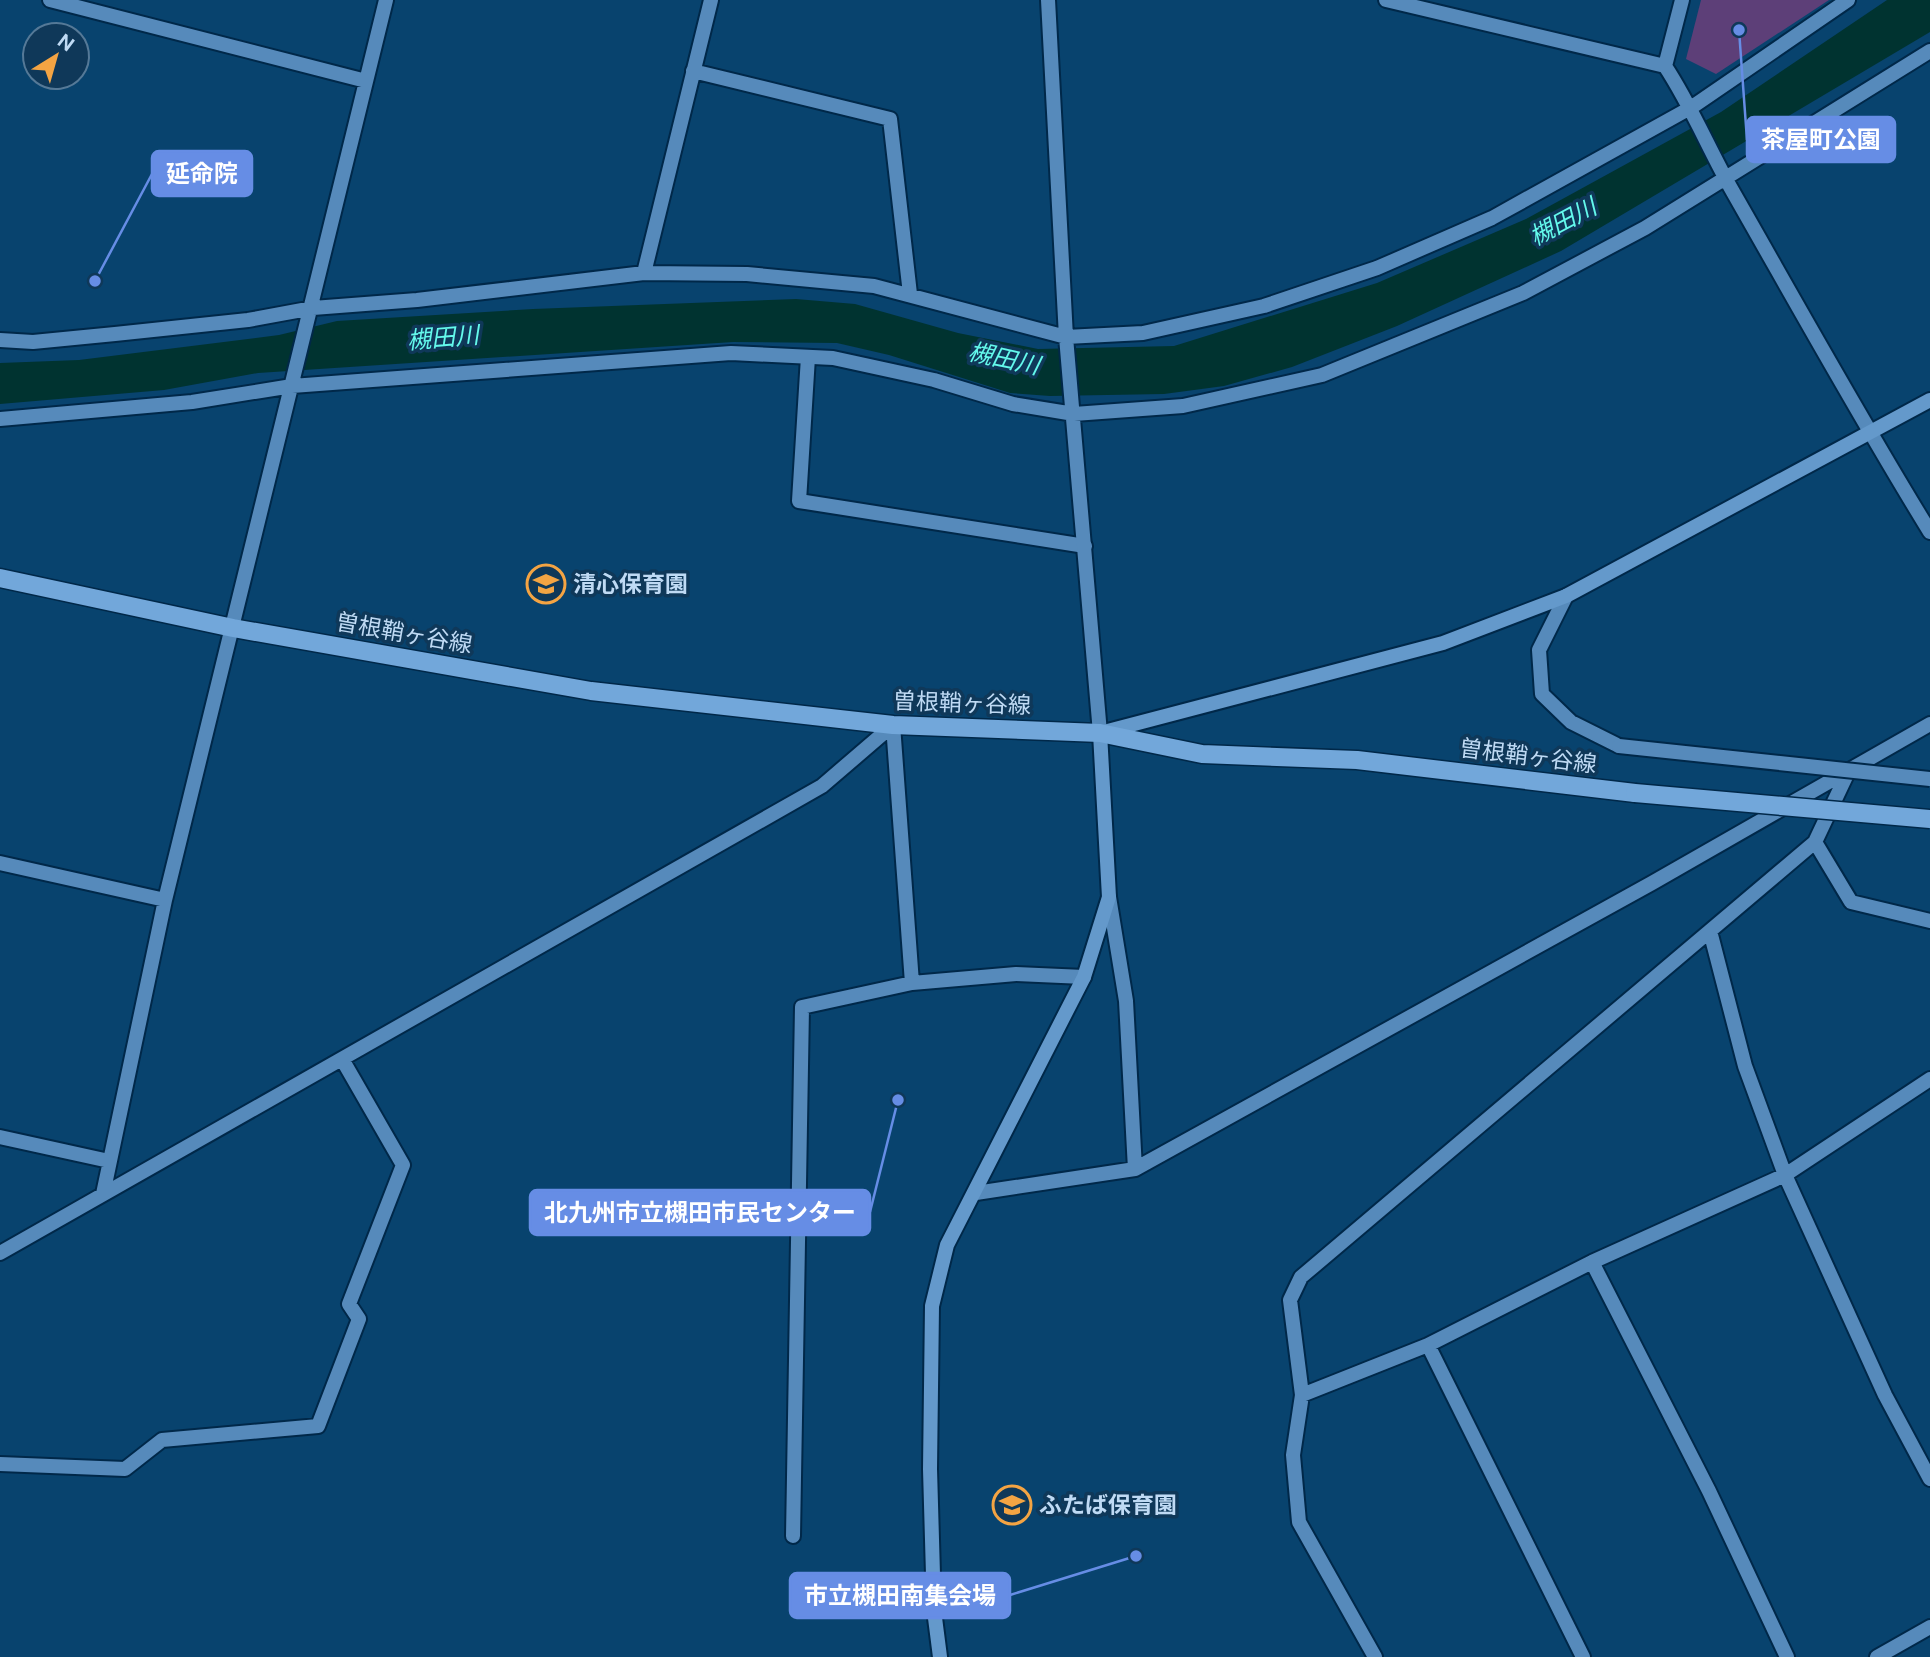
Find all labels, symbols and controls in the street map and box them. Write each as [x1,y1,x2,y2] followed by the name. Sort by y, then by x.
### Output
[21,21,91,91] north arrow
[54,29,79,56] text: N
[1747,117,1895,162] callout: 茶屋町公園
[1761,125,1881,153] text: 茶屋町公園
[152,151,252,196] callout: 延命院
[166,159,238,187] text: 延命院
[1524,190,1604,250] water label: 槻田川
[406,320,483,354] water label: 槻田川
[966,337,1045,380] water label: 槻田川
[525,563,567,605] school or university icon: 清心保育園
[573,570,688,597] place label: 清心保育園
[334,607,474,658] street label: 曽根鞘ヶ谷線
[893,687,1031,718] street label: 曽根鞘ヶ谷線
[1458,734,1598,777] street label: 曽根鞘ヶ谷線
[530,1190,870,1235] callout: 北九州市立槻田市民センター
[544,1198,856,1226] text: 北九州市立槻田市民センター
[991,1484,1033,1526] school or university icon: ふたば保育園
[1039,1491,1177,1518] place label: ふたば保育園
[790,1573,1010,1618] callout: 市立槻田南集会場
[804,1581,996,1609] text: 市立槻田南集会場

